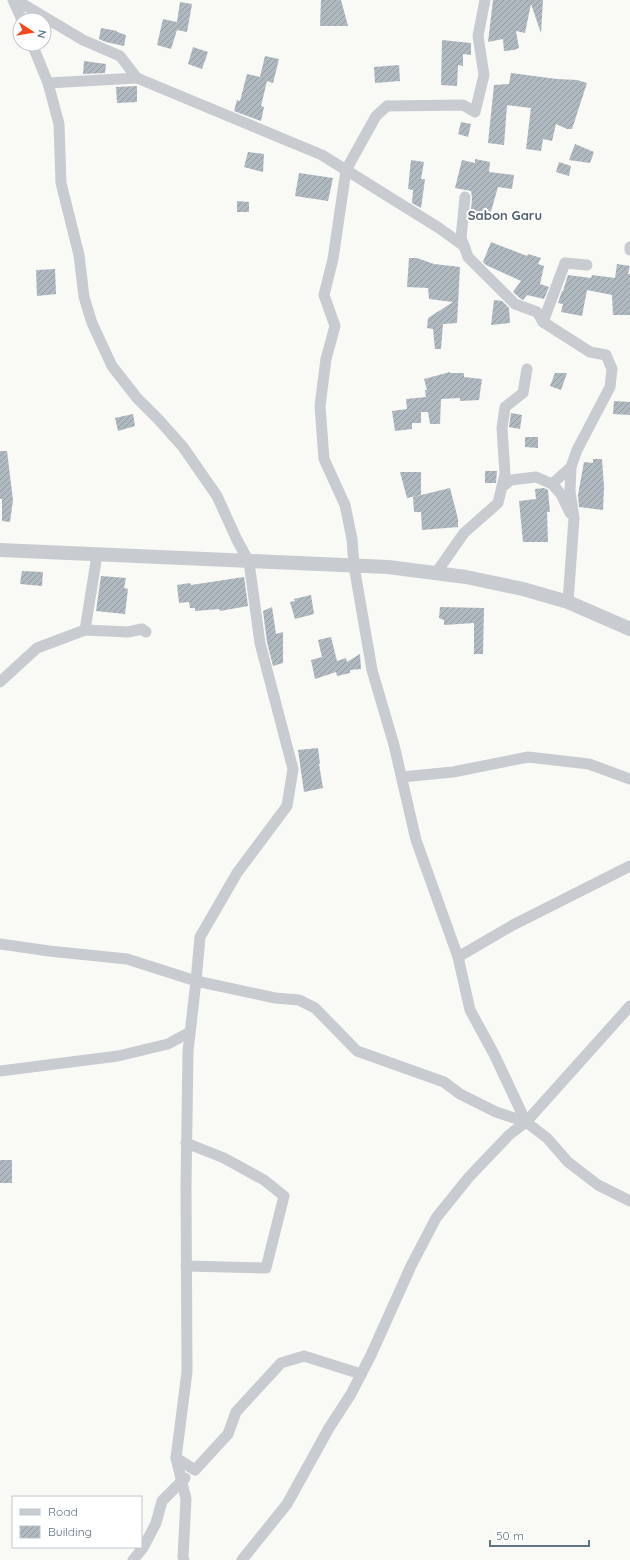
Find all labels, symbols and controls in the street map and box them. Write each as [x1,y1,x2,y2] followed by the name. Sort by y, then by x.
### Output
[12,12,52,52] north arrow
[34,29,49,39] text: N
[468,207,542,223] district label: Sabon Garu
[12,1496,142,1548] legend
[48,1504,78,1519] text: Road
[490,1522,589,1548] scale bar
[48,1524,92,1539] text: Building
[496,1528,524,1543] text: 50 m

